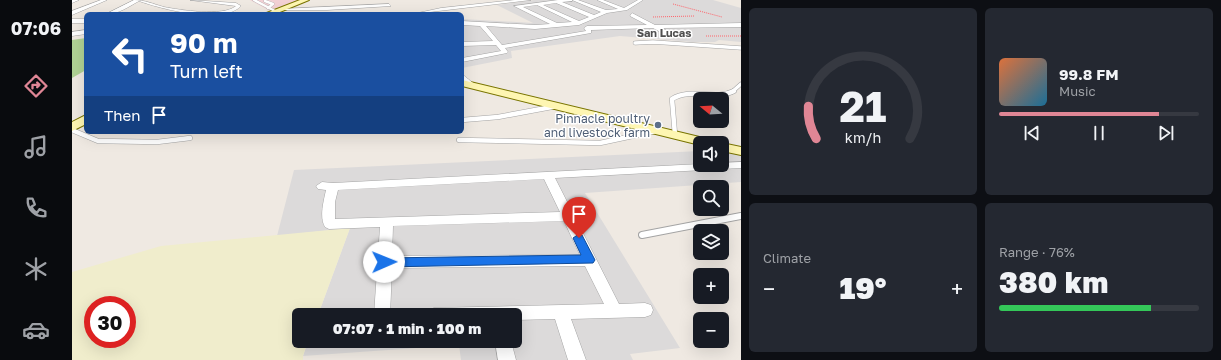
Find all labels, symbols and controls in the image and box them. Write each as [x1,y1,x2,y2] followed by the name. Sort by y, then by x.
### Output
[11,17,61,39] text: 07:06
[170,26,237,59] text: 90 m
[637,26,691,39] district label: San Lucas
[104,28,156,80] icon: left
[170,60,243,82] text: Turn left
[1059,65,1118,83] text: 99.8 FM
[22,72,50,100] icon: directions
[840,81,886,131] text: 21
[1059,83,1096,99] text: Music
[693,92,729,128] north arrow
[693,92,729,348] map controls
[148,104,170,126] icon: arrive
[104,106,140,124] text: Then
[544,111,650,140] place label: Pinnacle poultry and livestock farm
[653,120,663,130] marker: Pinnacle poultry and livestock farm
[1021,122,1043,144] icon: previous
[1088,122,1110,144] icon: pause
[1155,122,1177,144] icon: next
[845,129,881,146] text: km/h
[22,133,50,161] icon: music
[693,136,729,172] button: sound
[693,180,729,216] button: search
[22,194,50,222] icon: phone
[562,197,596,238] pin
[568,203,590,225] icon: arrive
[693,224,729,260] button: layers
[363,241,405,283] position arrow
[999,244,1075,260] text: Range · 76%
[763,250,811,266] text: Climate
[22,255,50,283] icon: climate
[999,264,1108,300] text: 380 km
[693,268,729,304] button: +
[839,270,887,306] text: 19°
[763,275,775,302] text: −
[951,275,963,302] text: +
[84,296,136,348] speed limit sign: 30
[693,312,729,348] button: −
[22,316,50,344] icon: car
[333,319,481,337] text: 07:07 · 1 min · 100 m

